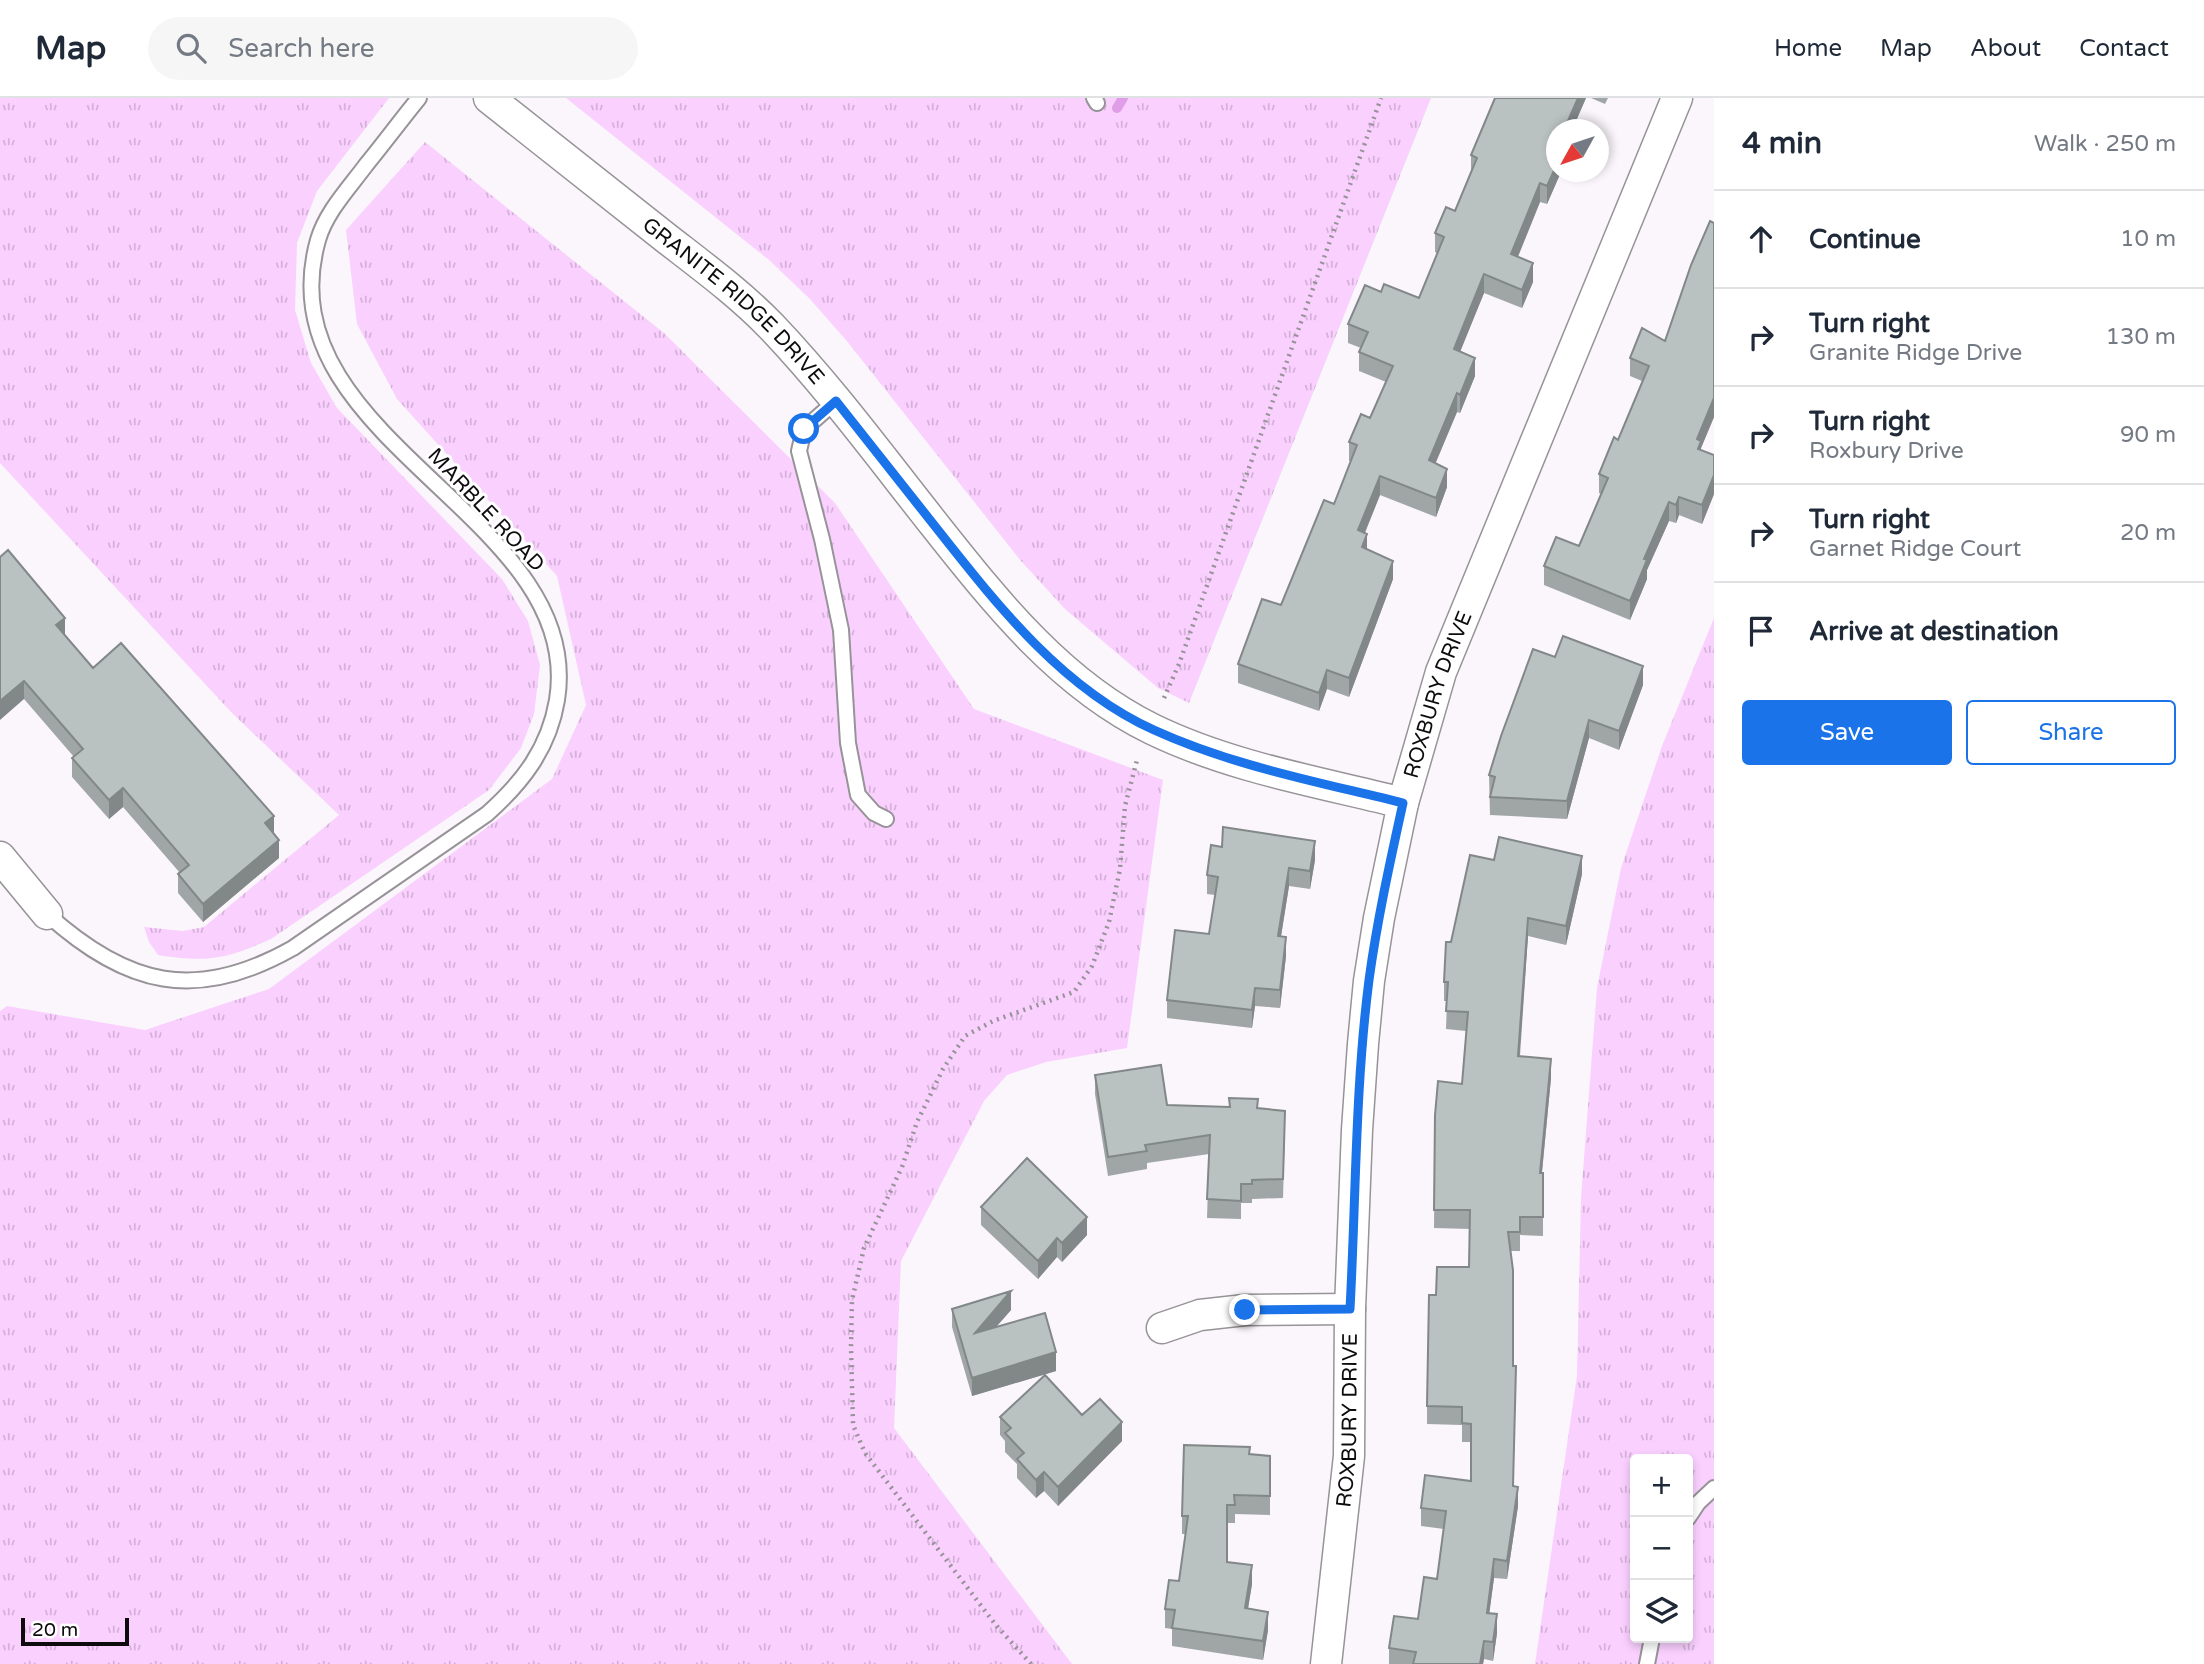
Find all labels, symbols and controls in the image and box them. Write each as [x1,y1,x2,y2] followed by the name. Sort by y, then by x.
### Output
[148,17,638,80] search box
[35,29,106,68] text: Map
[172,29,210,67] icon: search
[228,33,374,64] text: Search here
[1774,34,1842,63] text: Home
[1880,34,1932,63] text: Map
[1970,34,2041,63] text: About
[2079,34,2169,63] text: Contact
[1546,119,1609,182] north arrow
[1742,125,1822,162] text: 4 min
[2034,130,2176,158] text: Walk · 250 m
[638,212,830,389] street label: GRANITE RIDGE DRIVE
[1742,220,1780,258] icon: ahead
[1809,224,1921,255] text: Continue
[2120,225,2176,253] text: 10 m
[1809,308,1930,339] text: Turn right
[1742,318,1780,356] icon: right
[2106,323,2176,351] text: 130 m
[1809,339,2022,367] text: Granite Ridge Drive
[1809,406,1930,437] text: Turn right
[788,413,819,444] route start
[1742,416,1780,454] icon: right
[2120,421,2176,449] text: 90 m
[1809,437,1964,465] text: Roxbury Drive
[422,443,550,577] street label: MARBLE ROAD
[1809,504,1930,535] text: Turn right
[1742,514,1780,552] icon: right
[2120,519,2176,547] text: 20 m
[1809,535,2021,563] text: Garnet Ridge Court
[1398,607,1477,781] street label: ROXBURY DRIVE
[1742,612,1780,650] icon: arrive
[1809,616,2059,647] text: Arrive at destination
[1742,700,1952,765] button: Save
[1966,700,2176,765] button: Share
[1229,1294,1260,1325] route end
[1331,1333,1362,1509] street label: ROXBURY DRIVE
[1630,1454,1693,1643] map controls
[1630,1454,1693,1517] button: +
[1630,1517,1693,1580] button: −
[1630,1580,1693,1643] button: layers
[21,1615,130,1647] scale bar
[32,1619,78,1641] text: 20 m

